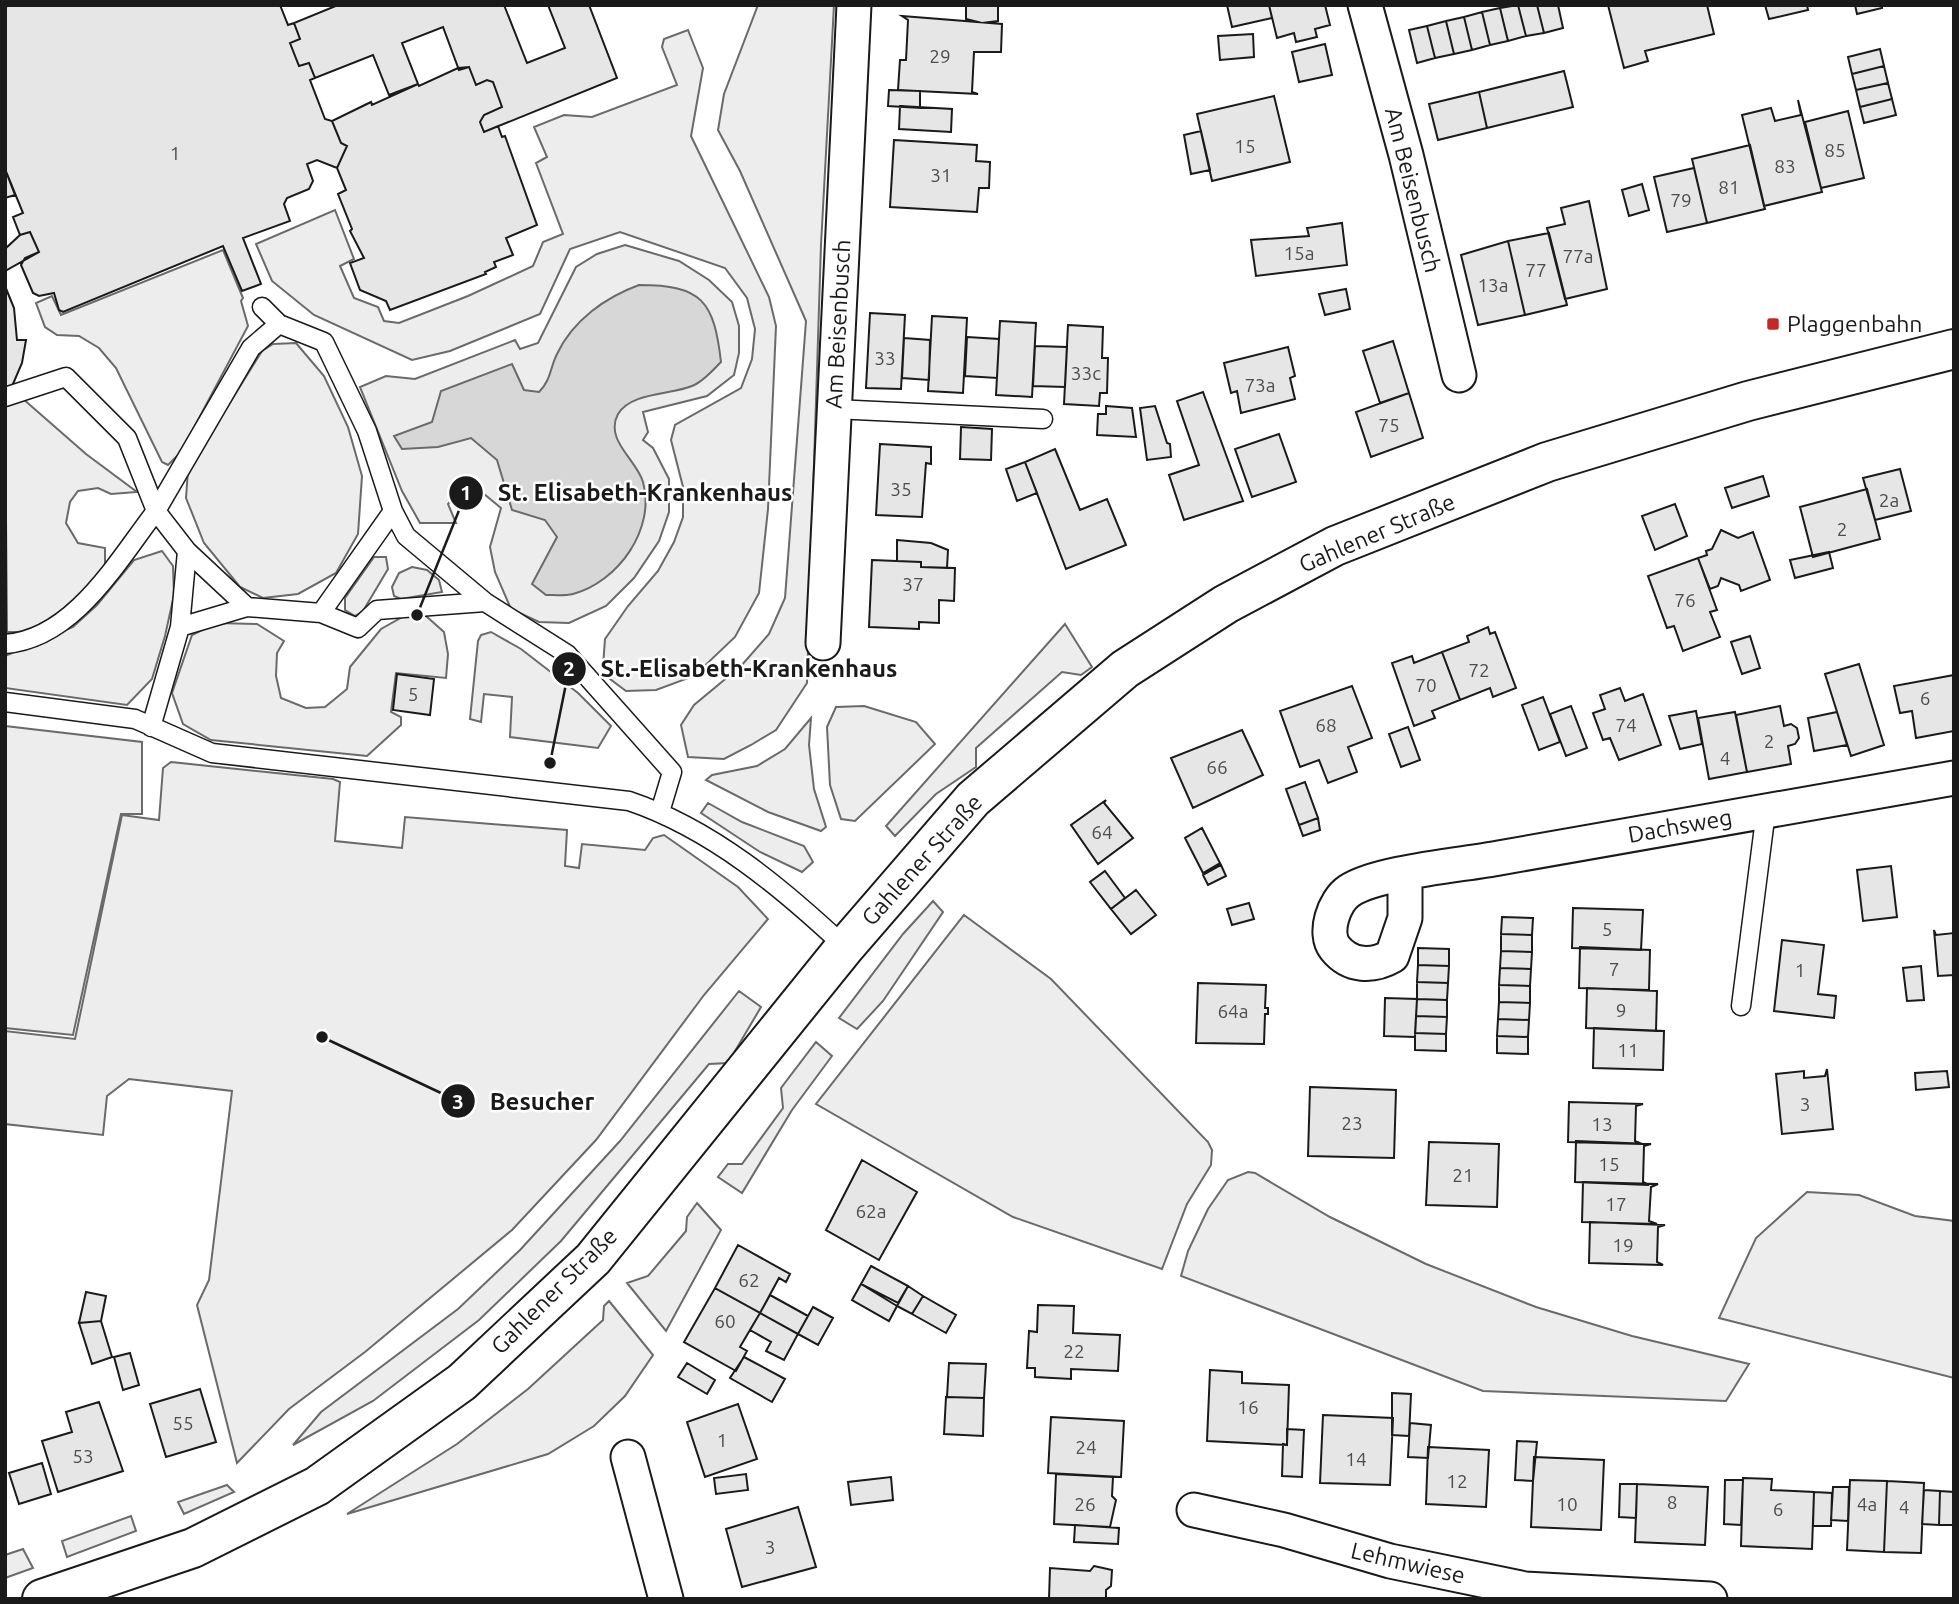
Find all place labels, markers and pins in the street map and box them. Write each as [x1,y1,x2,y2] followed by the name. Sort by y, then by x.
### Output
[1787,311,1922,336] place label: Plaggenbahn
[1765,316,1781,332] marker: Plaggenbahn
[448,470,806,515] callout: St. Elisabeth-Krankenhaus
[552,646,912,691] callout: St.-Elisabeth-Krankenhaus
[440,1079,608,1124] callout: Besucher

